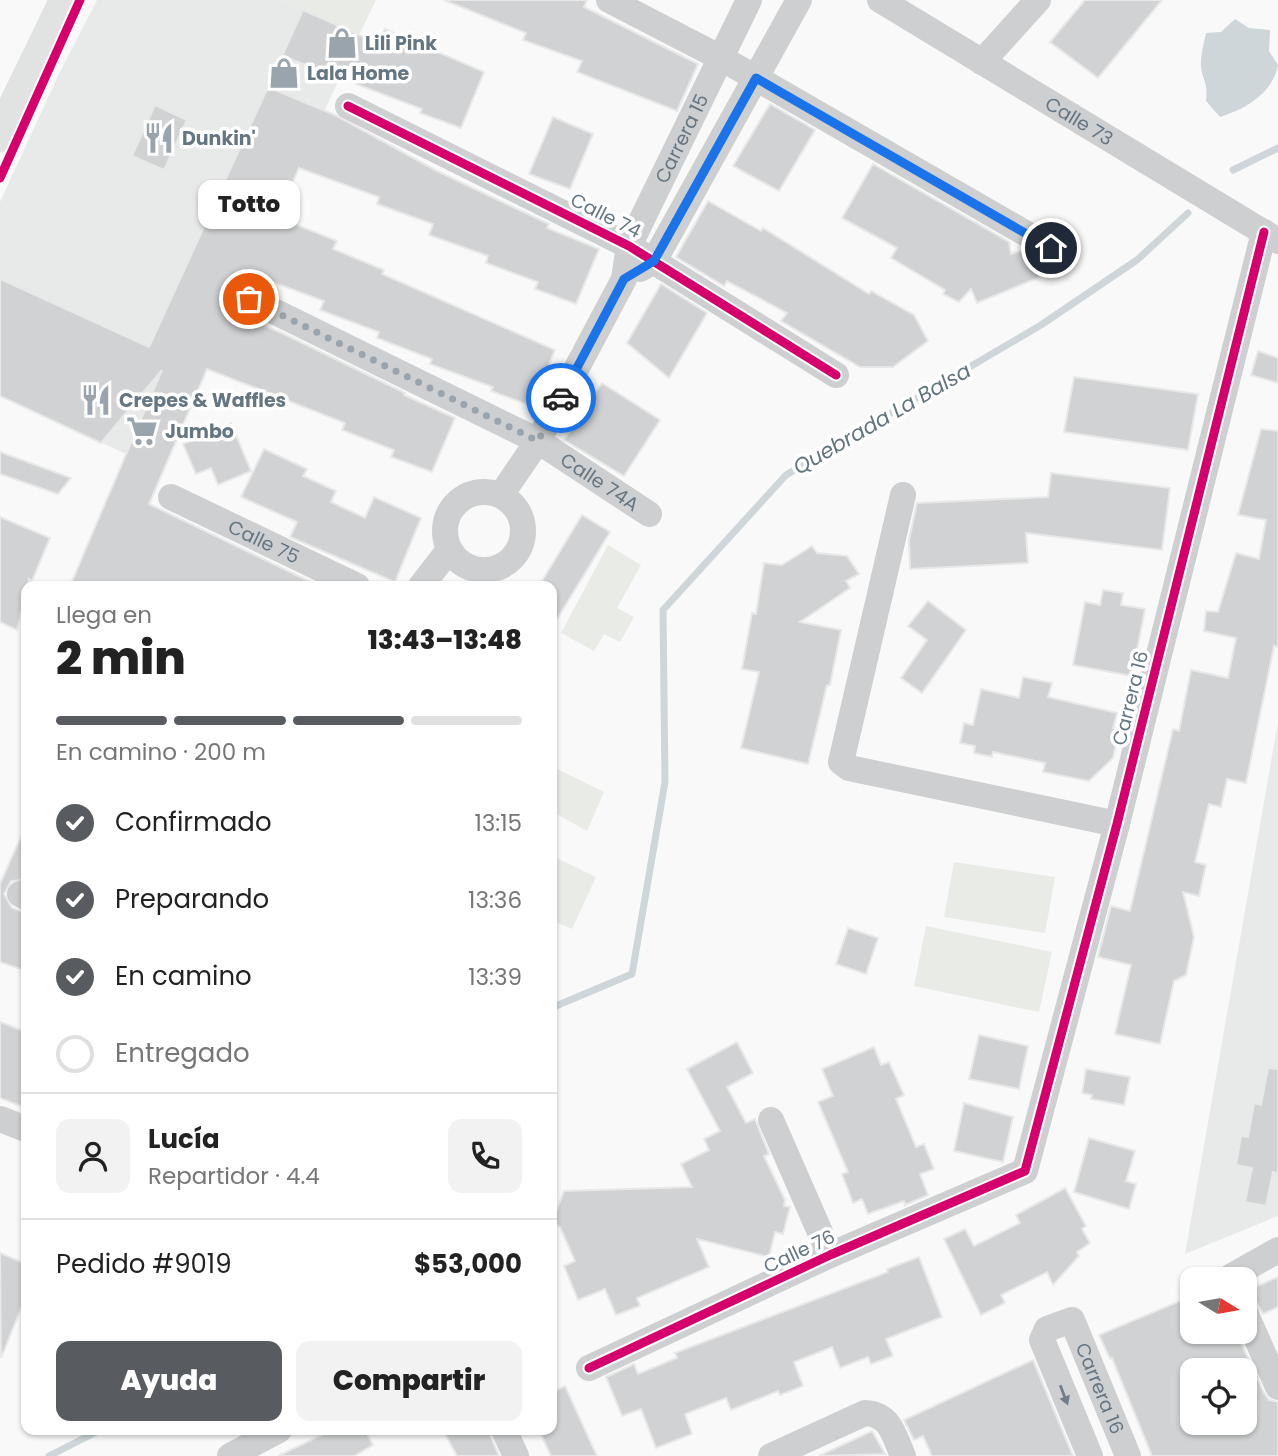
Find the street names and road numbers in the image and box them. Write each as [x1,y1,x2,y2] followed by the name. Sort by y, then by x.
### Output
[649,89,715,188] street label: Carrera 15
[1040,90,1118,152] street label: Calle 73
[566,186,646,245] street label: Calle 74
[555,446,644,518] street label: Calle 74A
[224,513,304,571] street label: Calle 75
[1106,648,1155,748] street label: Carrera 16
[759,1223,839,1280] street label: Calle 76
[1069,1339,1131,1438] street label: Carrera 16

